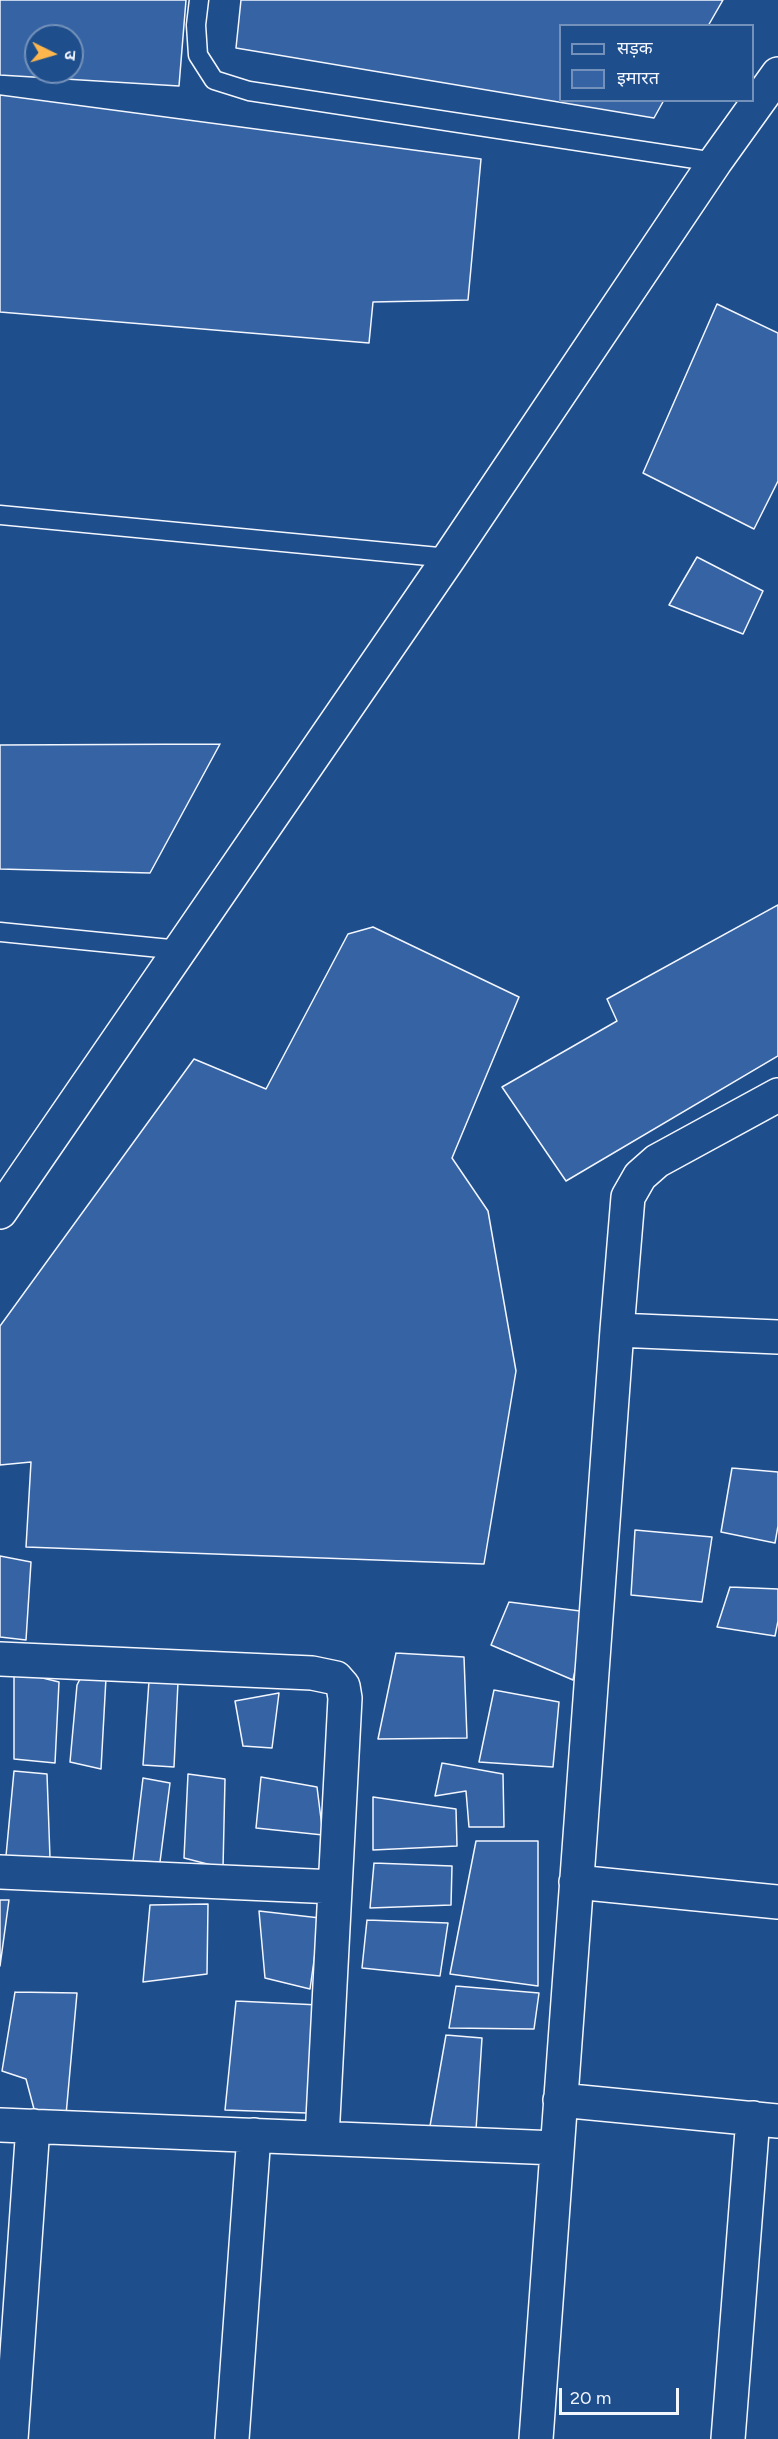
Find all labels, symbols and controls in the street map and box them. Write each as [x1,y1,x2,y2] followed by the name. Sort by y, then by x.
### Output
[24,24,84,84] north arrow
[559,24,754,102] legend
[617,37,653,59] text: सड़क
[61,50,80,61] text: उ
[617,67,659,89] text: इमारत
[562,2376,682,2414] scale bar
[570,2387,611,2409] text: 20 m

